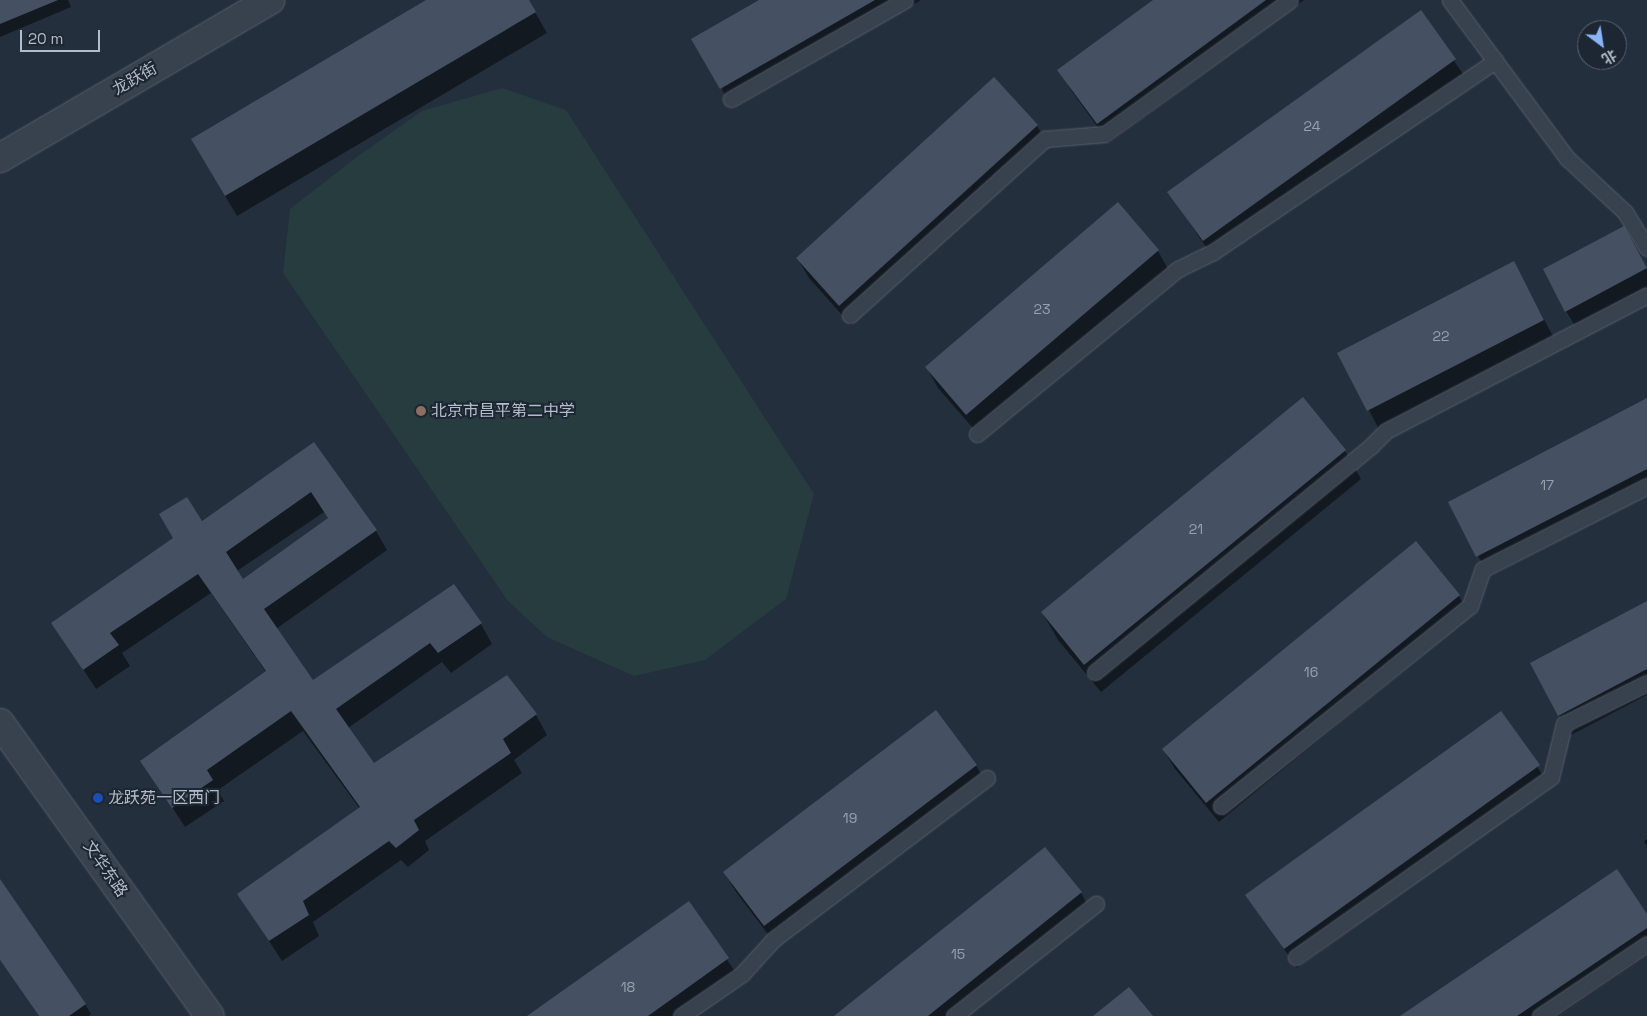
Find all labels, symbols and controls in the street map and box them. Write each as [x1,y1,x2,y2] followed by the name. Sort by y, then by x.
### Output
[22,20,102,52] scale bar
[1577,20,1627,70] north arrow
[28,29,63,48] text: 20 m
[1599,46,1620,68] text: 北
[109,59,161,99] street label: 龙跃街
[1304,118,1320,134] house number: 24
[1034,301,1050,317] house number: 23
[1433,328,1449,344] house number: 22
[431,401,575,421] place label: 北京市昌平第二中学
[415,405,427,417] marker: 北京市昌平第二中学
[1540,477,1554,493] house number: 17
[1189,521,1203,537] house number: 21
[1304,664,1318,680] house number: 16
[108,788,220,808] place label: 龙跃苑一区西门
[92,792,104,804] marker: 龙跃苑一区西门
[843,810,857,826] house number: 19
[79,837,131,901] street label: 文华东路
[951,946,965,962] house number: 15
[621,979,635,995] house number: 18

